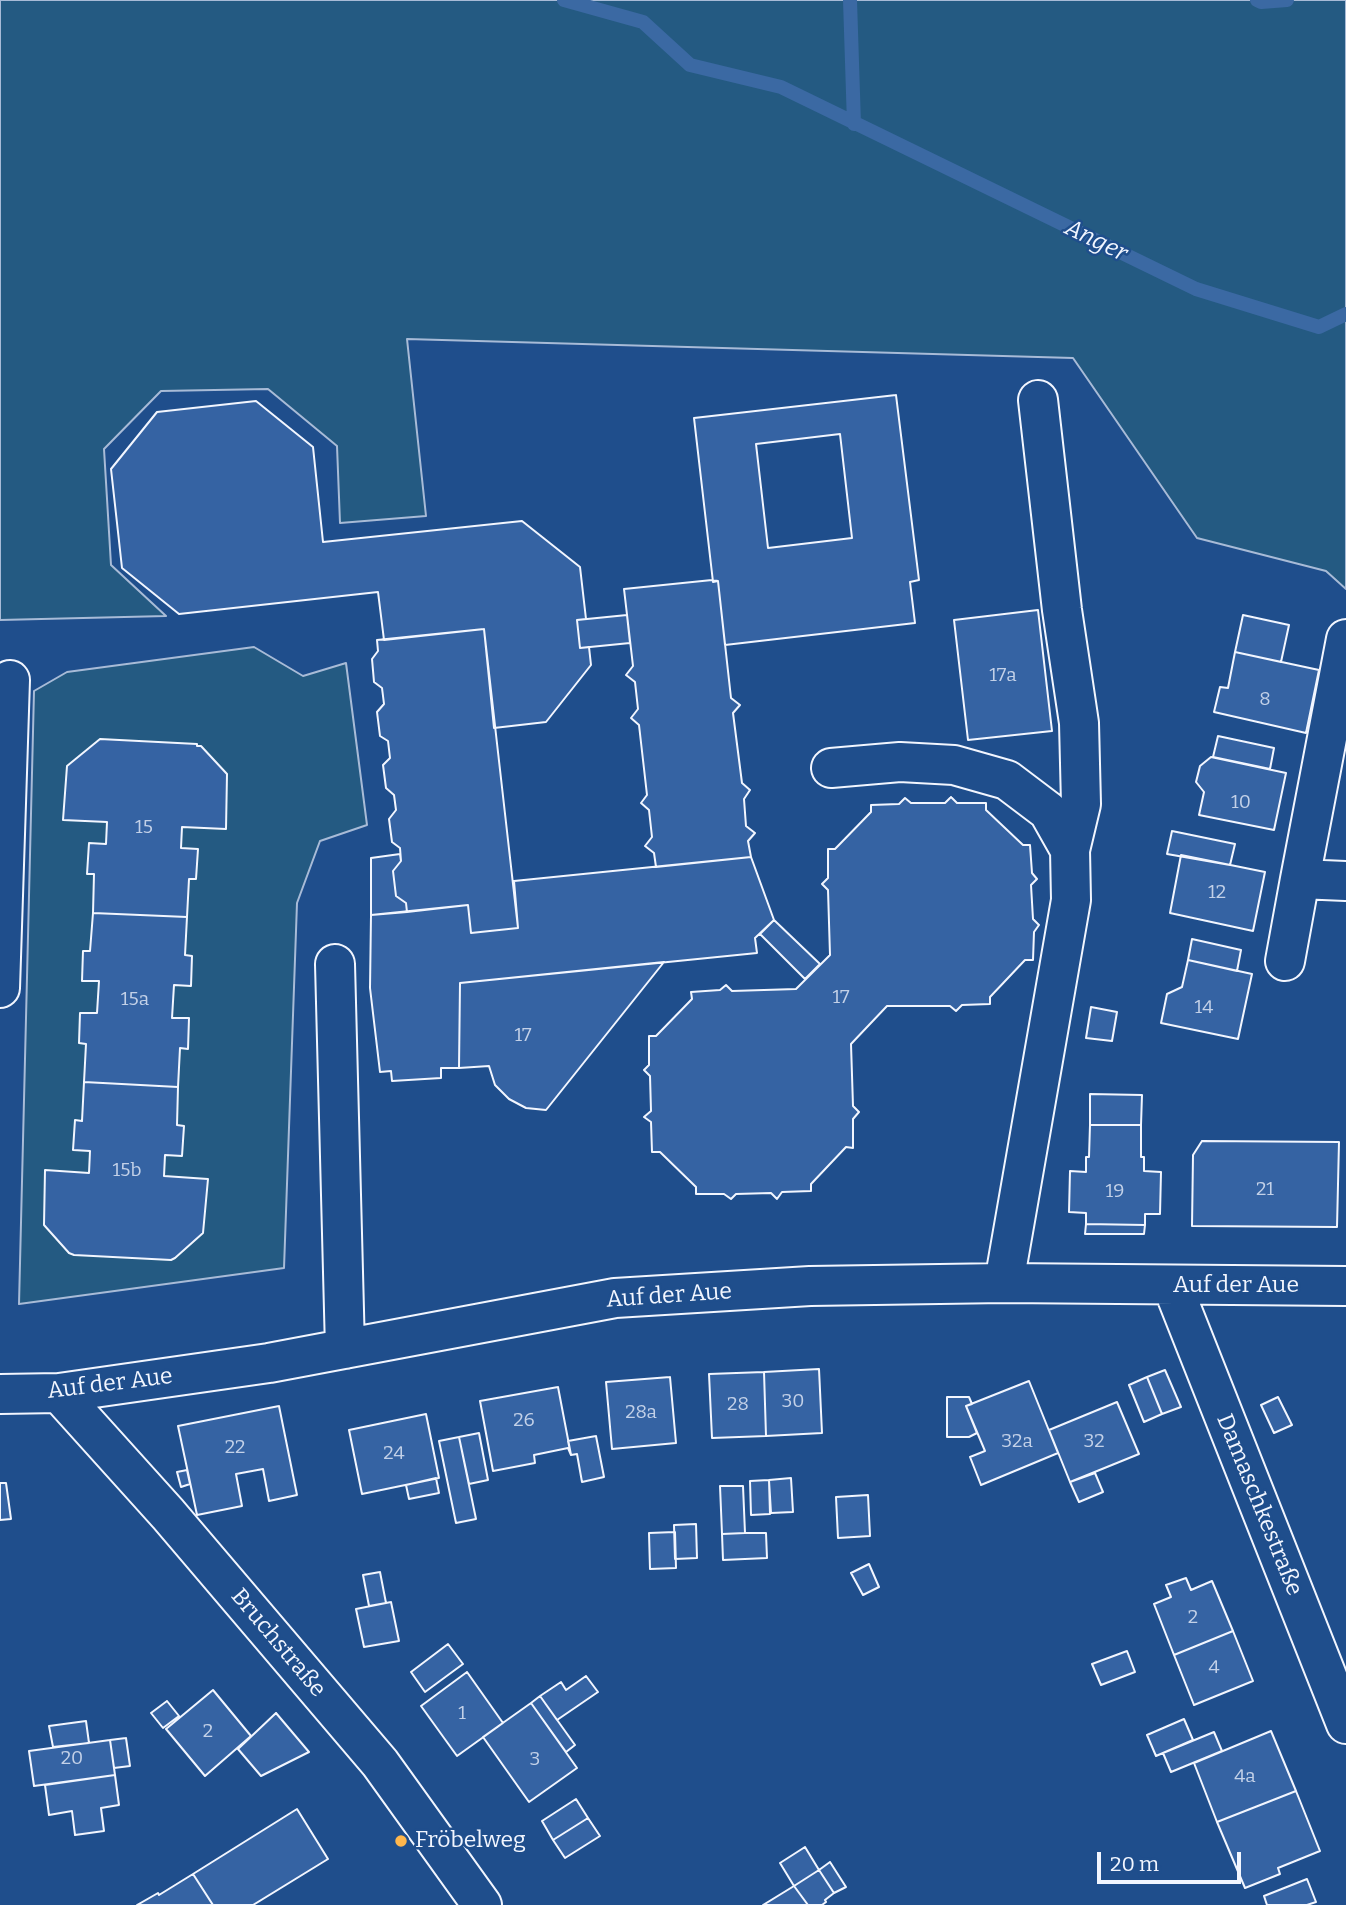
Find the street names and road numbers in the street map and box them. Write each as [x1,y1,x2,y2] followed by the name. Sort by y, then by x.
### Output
[1173,1272,1299,1300] street label: Auf der Aue
[605,1278,733,1314] street label: Auf der Aue
[46,1363,174,1405] street label: Auf der Aue
[1210,1410,1308,1600] street label: Damaschkestraße
[225,1583,331,1703] street label: Bruchstraße

